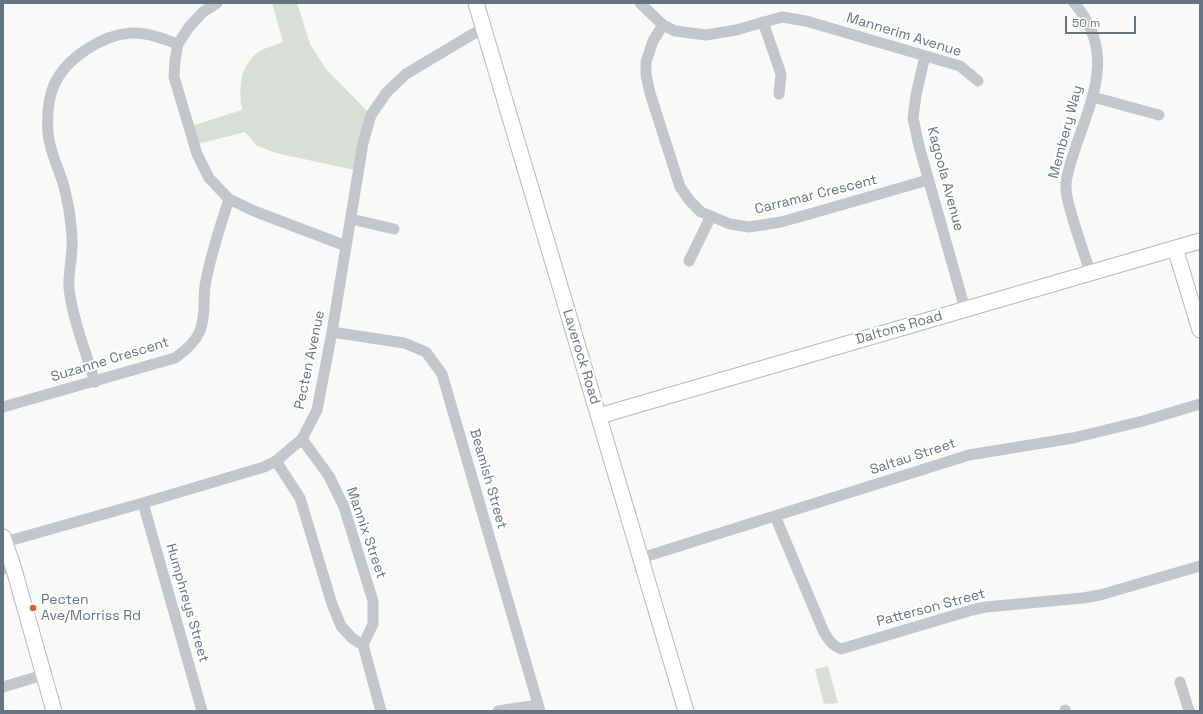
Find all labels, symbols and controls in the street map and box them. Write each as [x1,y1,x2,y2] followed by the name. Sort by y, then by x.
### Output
[1067,8,1138,34] scale bar
[844,10,964,60] street label: Mannerim Avenue
[1072,15,1100,31] text: 50 m
[1045,84,1087,180] street label: Membery Way
[923,125,967,233] street label: Kagoola Avenue
[753,172,879,218] street label: Carramar Crescent
[559,307,603,407] street label: Laverock Road
[854,308,944,348] street label: Daltons Road
[291,309,329,411] street label: Pecten Avenue
[49,334,171,386] street label: Suzanne Crescent
[466,427,510,531] street label: Beamish Street
[868,435,958,479] street label: Saltau Street
[343,485,389,581] street label: Mannix Street
[162,542,212,664] street label: Humphreys Street
[875,585,987,631] street label: Patterson Street
[41,592,141,624] place label: Pecten Ave/Morriss Rd
[28,603,38,613] marker: Pecten Ave/Morriss Rd

